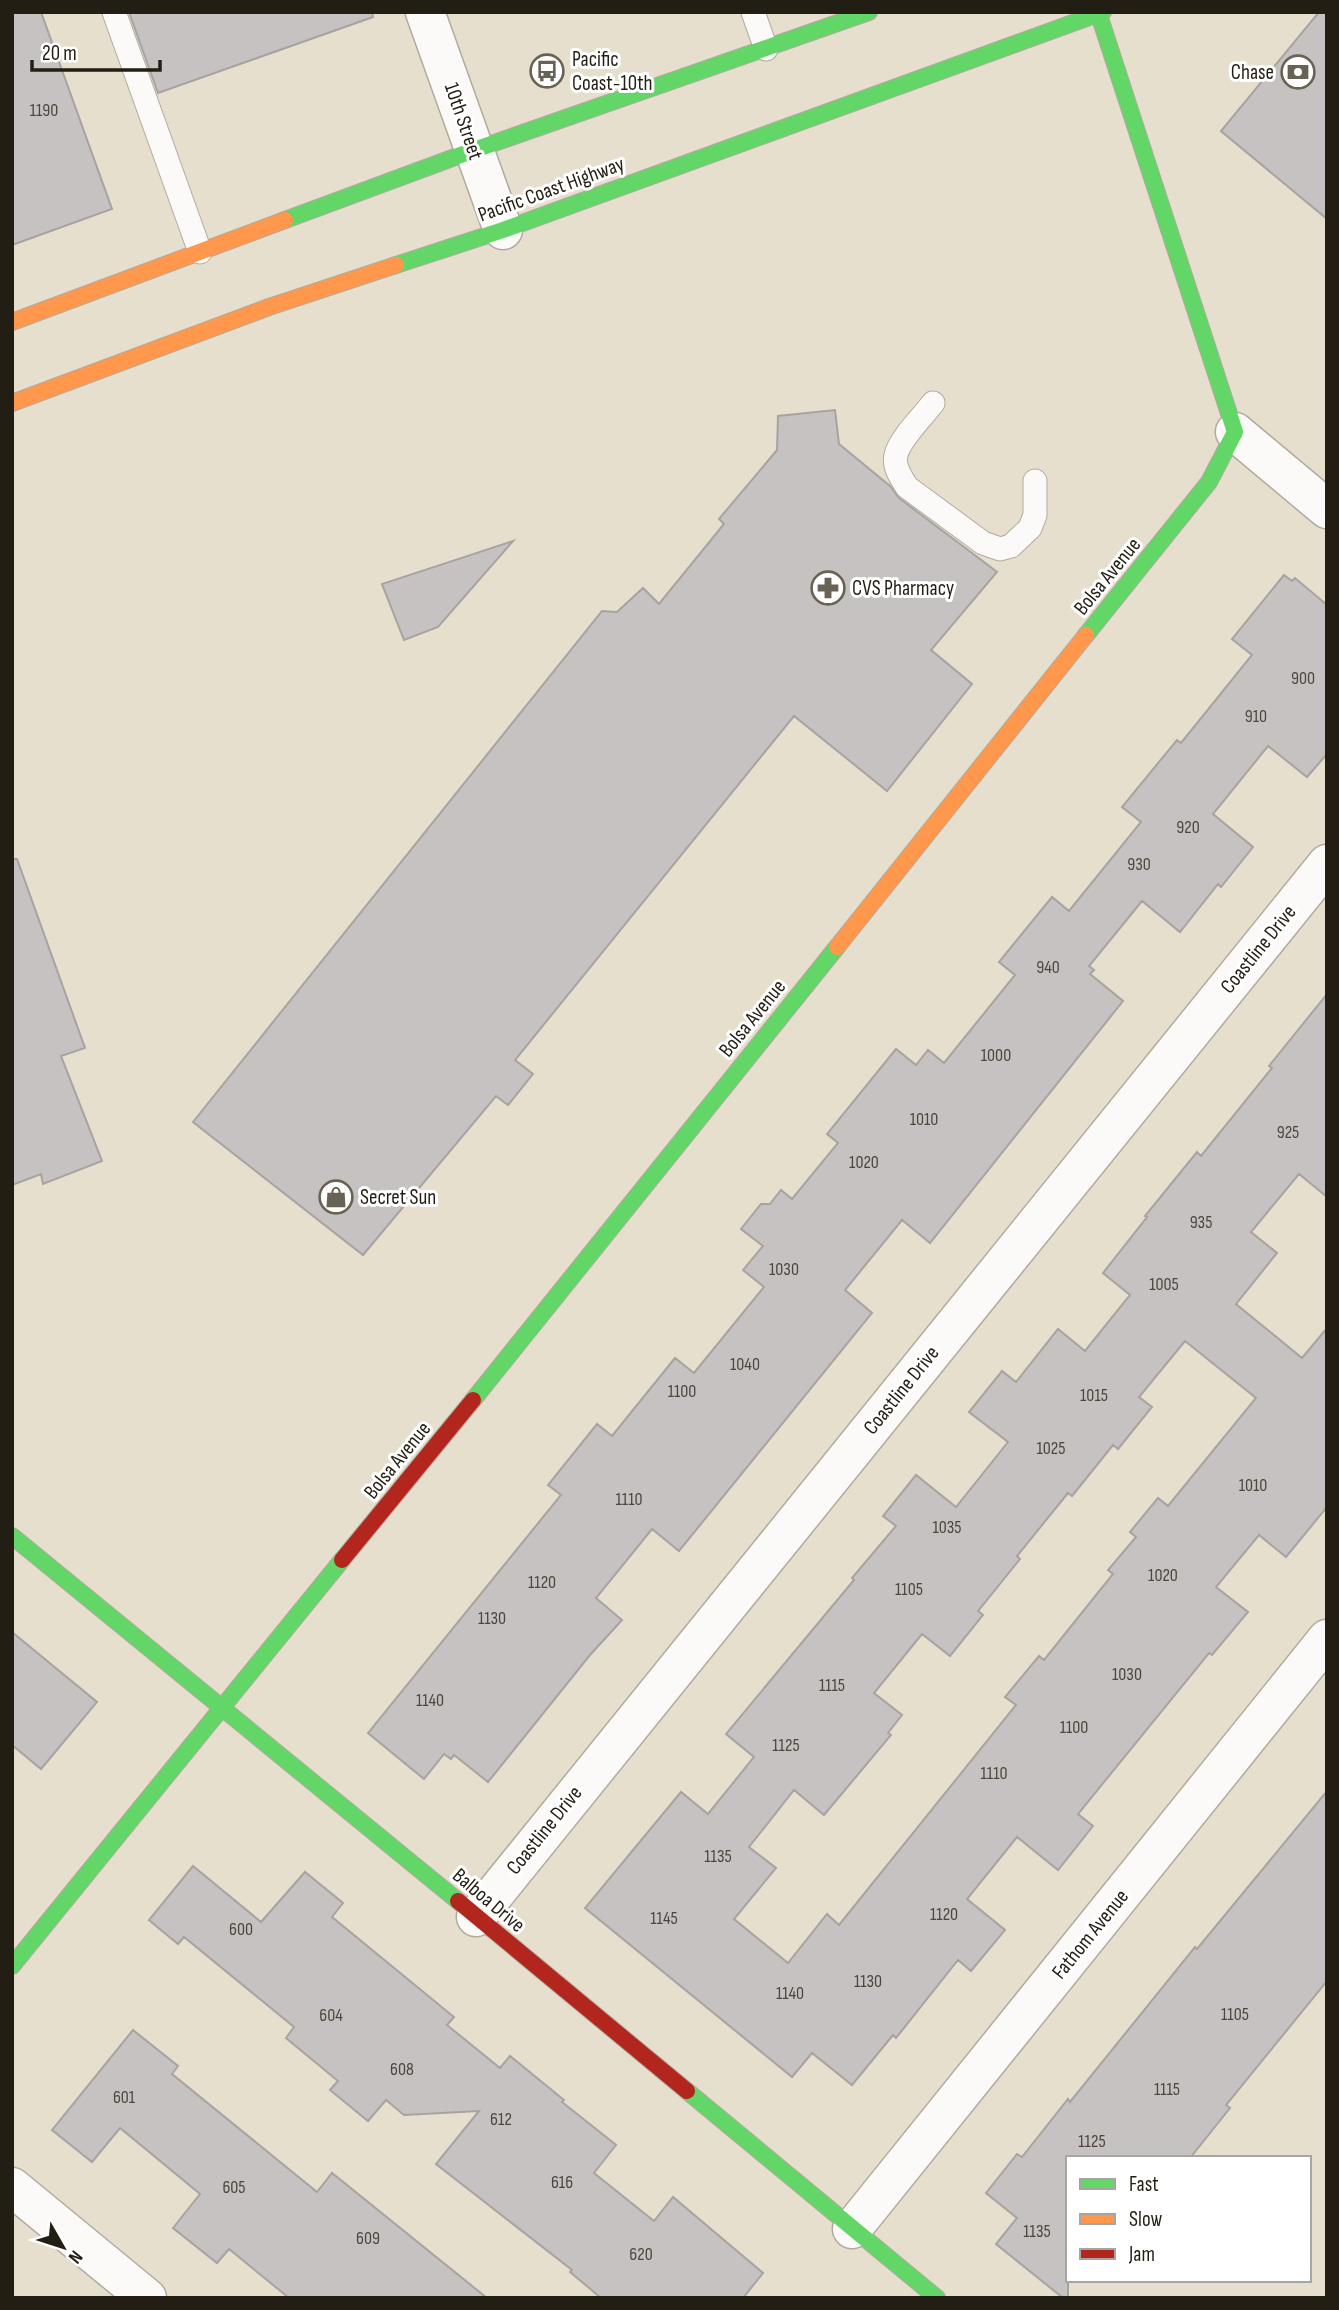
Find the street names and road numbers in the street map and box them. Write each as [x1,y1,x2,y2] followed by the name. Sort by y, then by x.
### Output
[439,79,488,163] street label: 10th Street
[475,151,628,227] street label: Pacific Coast Highway
[1069,533,1146,620] street label: Bolsa Avenue
[1215,900,1302,999] street label: Coastline Drive
[714,975,791,1062] street label: Bolsa Avenue
[858,1341,945,1440] street label: Coastline Drive
[359,1417,436,1504] street label: Bolsa Avenue
[501,1781,588,1880] street label: Coastline Drive
[447,1863,530,1938] street label: Balboa Drive
[1047,1885,1134,1984] street label: Fathom Avenue

